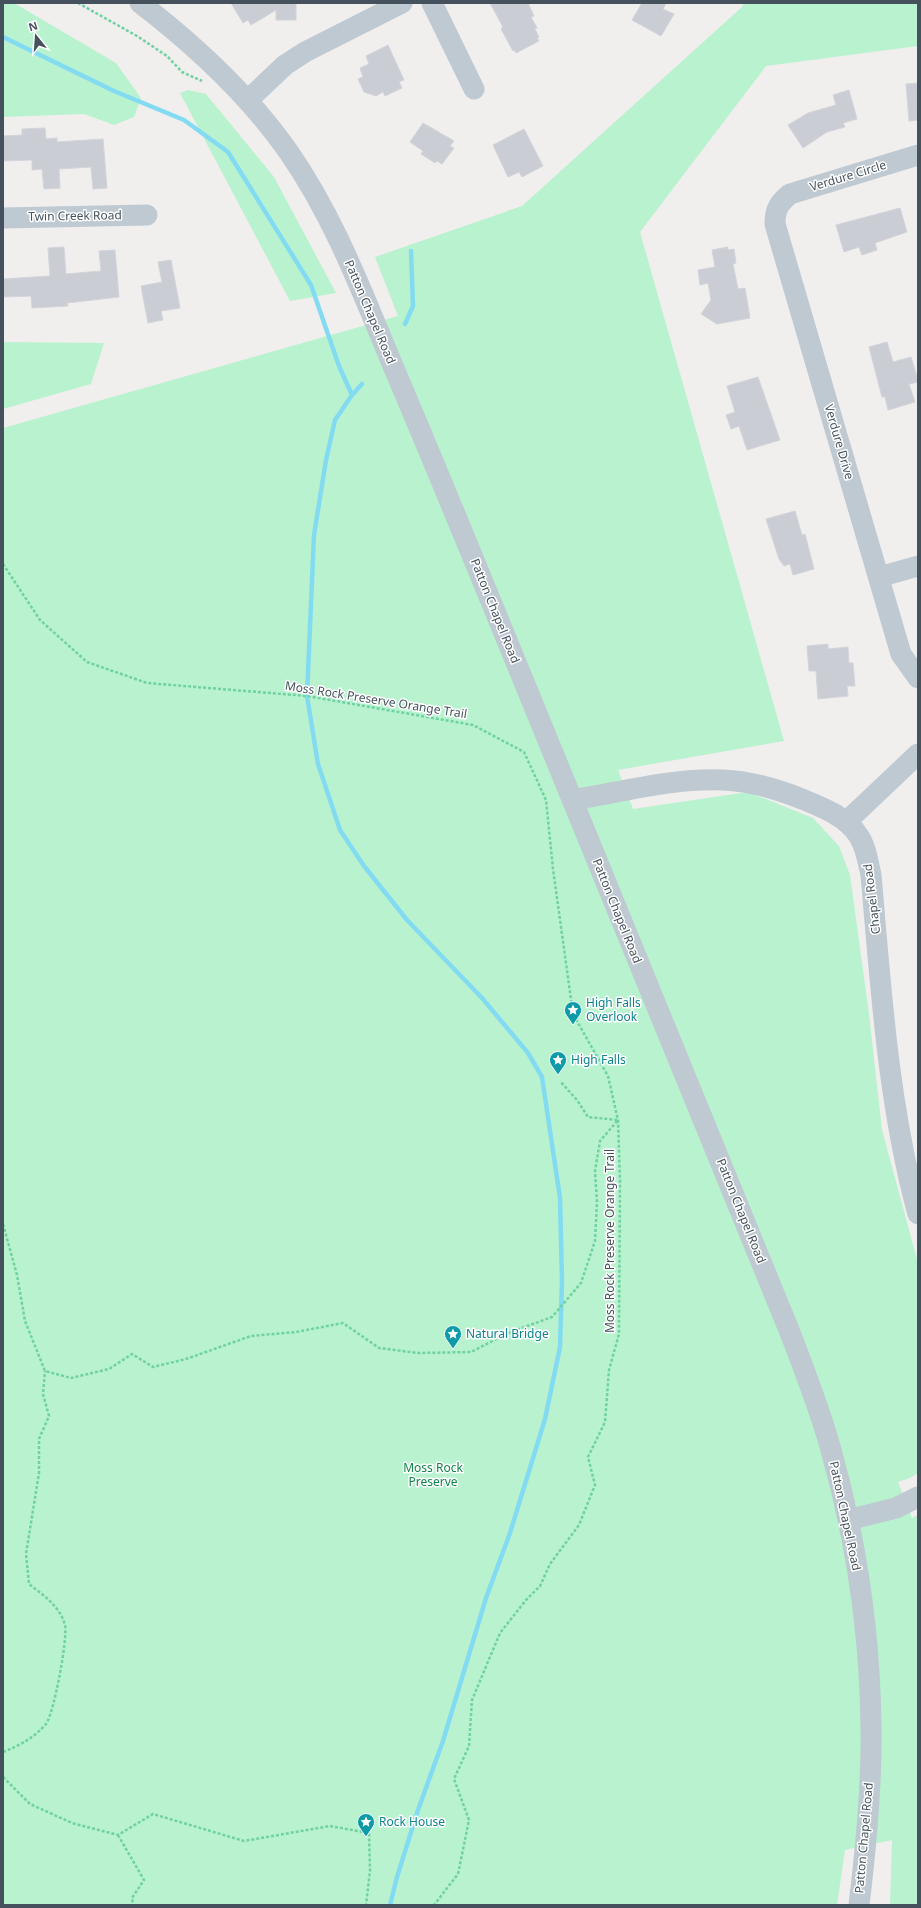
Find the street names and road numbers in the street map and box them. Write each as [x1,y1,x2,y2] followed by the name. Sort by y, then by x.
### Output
[808,156,888,195] street label: Verdure Circle
[28,206,122,225] street label: Twin Creek Road
[341,257,400,366] street label: Patton Chapel Road
[821,402,858,482] street label: Verdure Drive
[467,556,524,666] street label: Patton Chapel Road
[284,677,468,722] street label: Moss Rock Preserve Orange Trail
[589,856,646,966] street label: Patton Chapel Road
[859,863,884,935] street label: Chapel Road
[601,1149,618,1333] street label: Moss Rock Preserve Orange Trail
[713,1156,770,1266] street label: Patton Chapel Road
[826,1460,865,1572] street label: Patton Chapel Road
[850,1782,877,1894] street label: Patton Chapel Road

